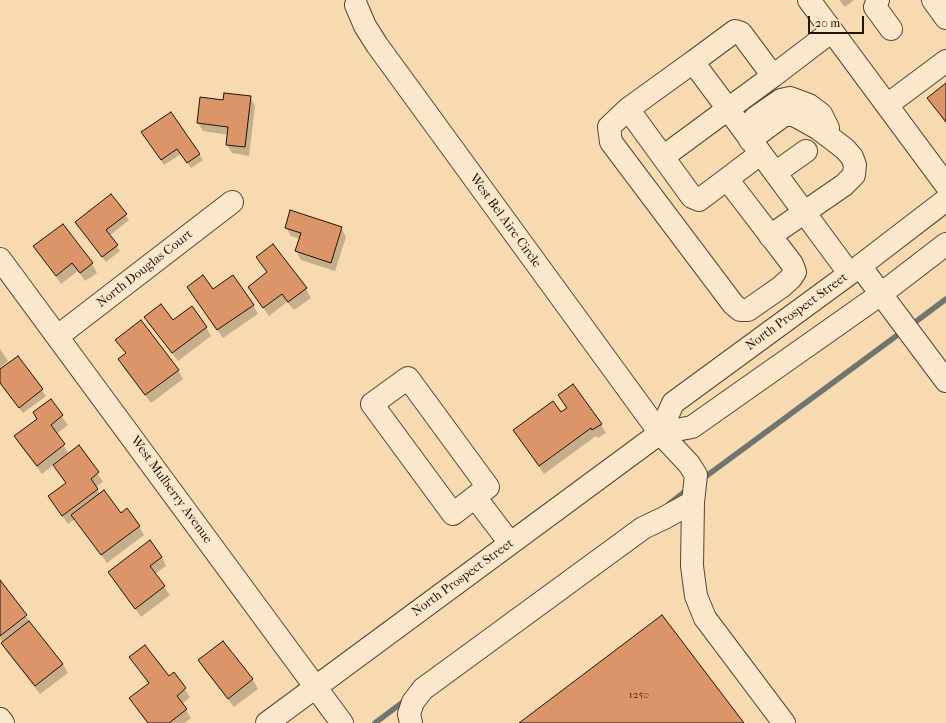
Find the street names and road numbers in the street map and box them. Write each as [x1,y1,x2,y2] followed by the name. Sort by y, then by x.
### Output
[466,171,544,271] street label: West Bel Aire Circle
[94,227,196,311] street label: North Douglas Court
[743,270,851,354] street label: North Prospect Street
[127,433,215,547] street label: West Mulberry Avenue
[409,536,517,620] street label: North Prospect Street

